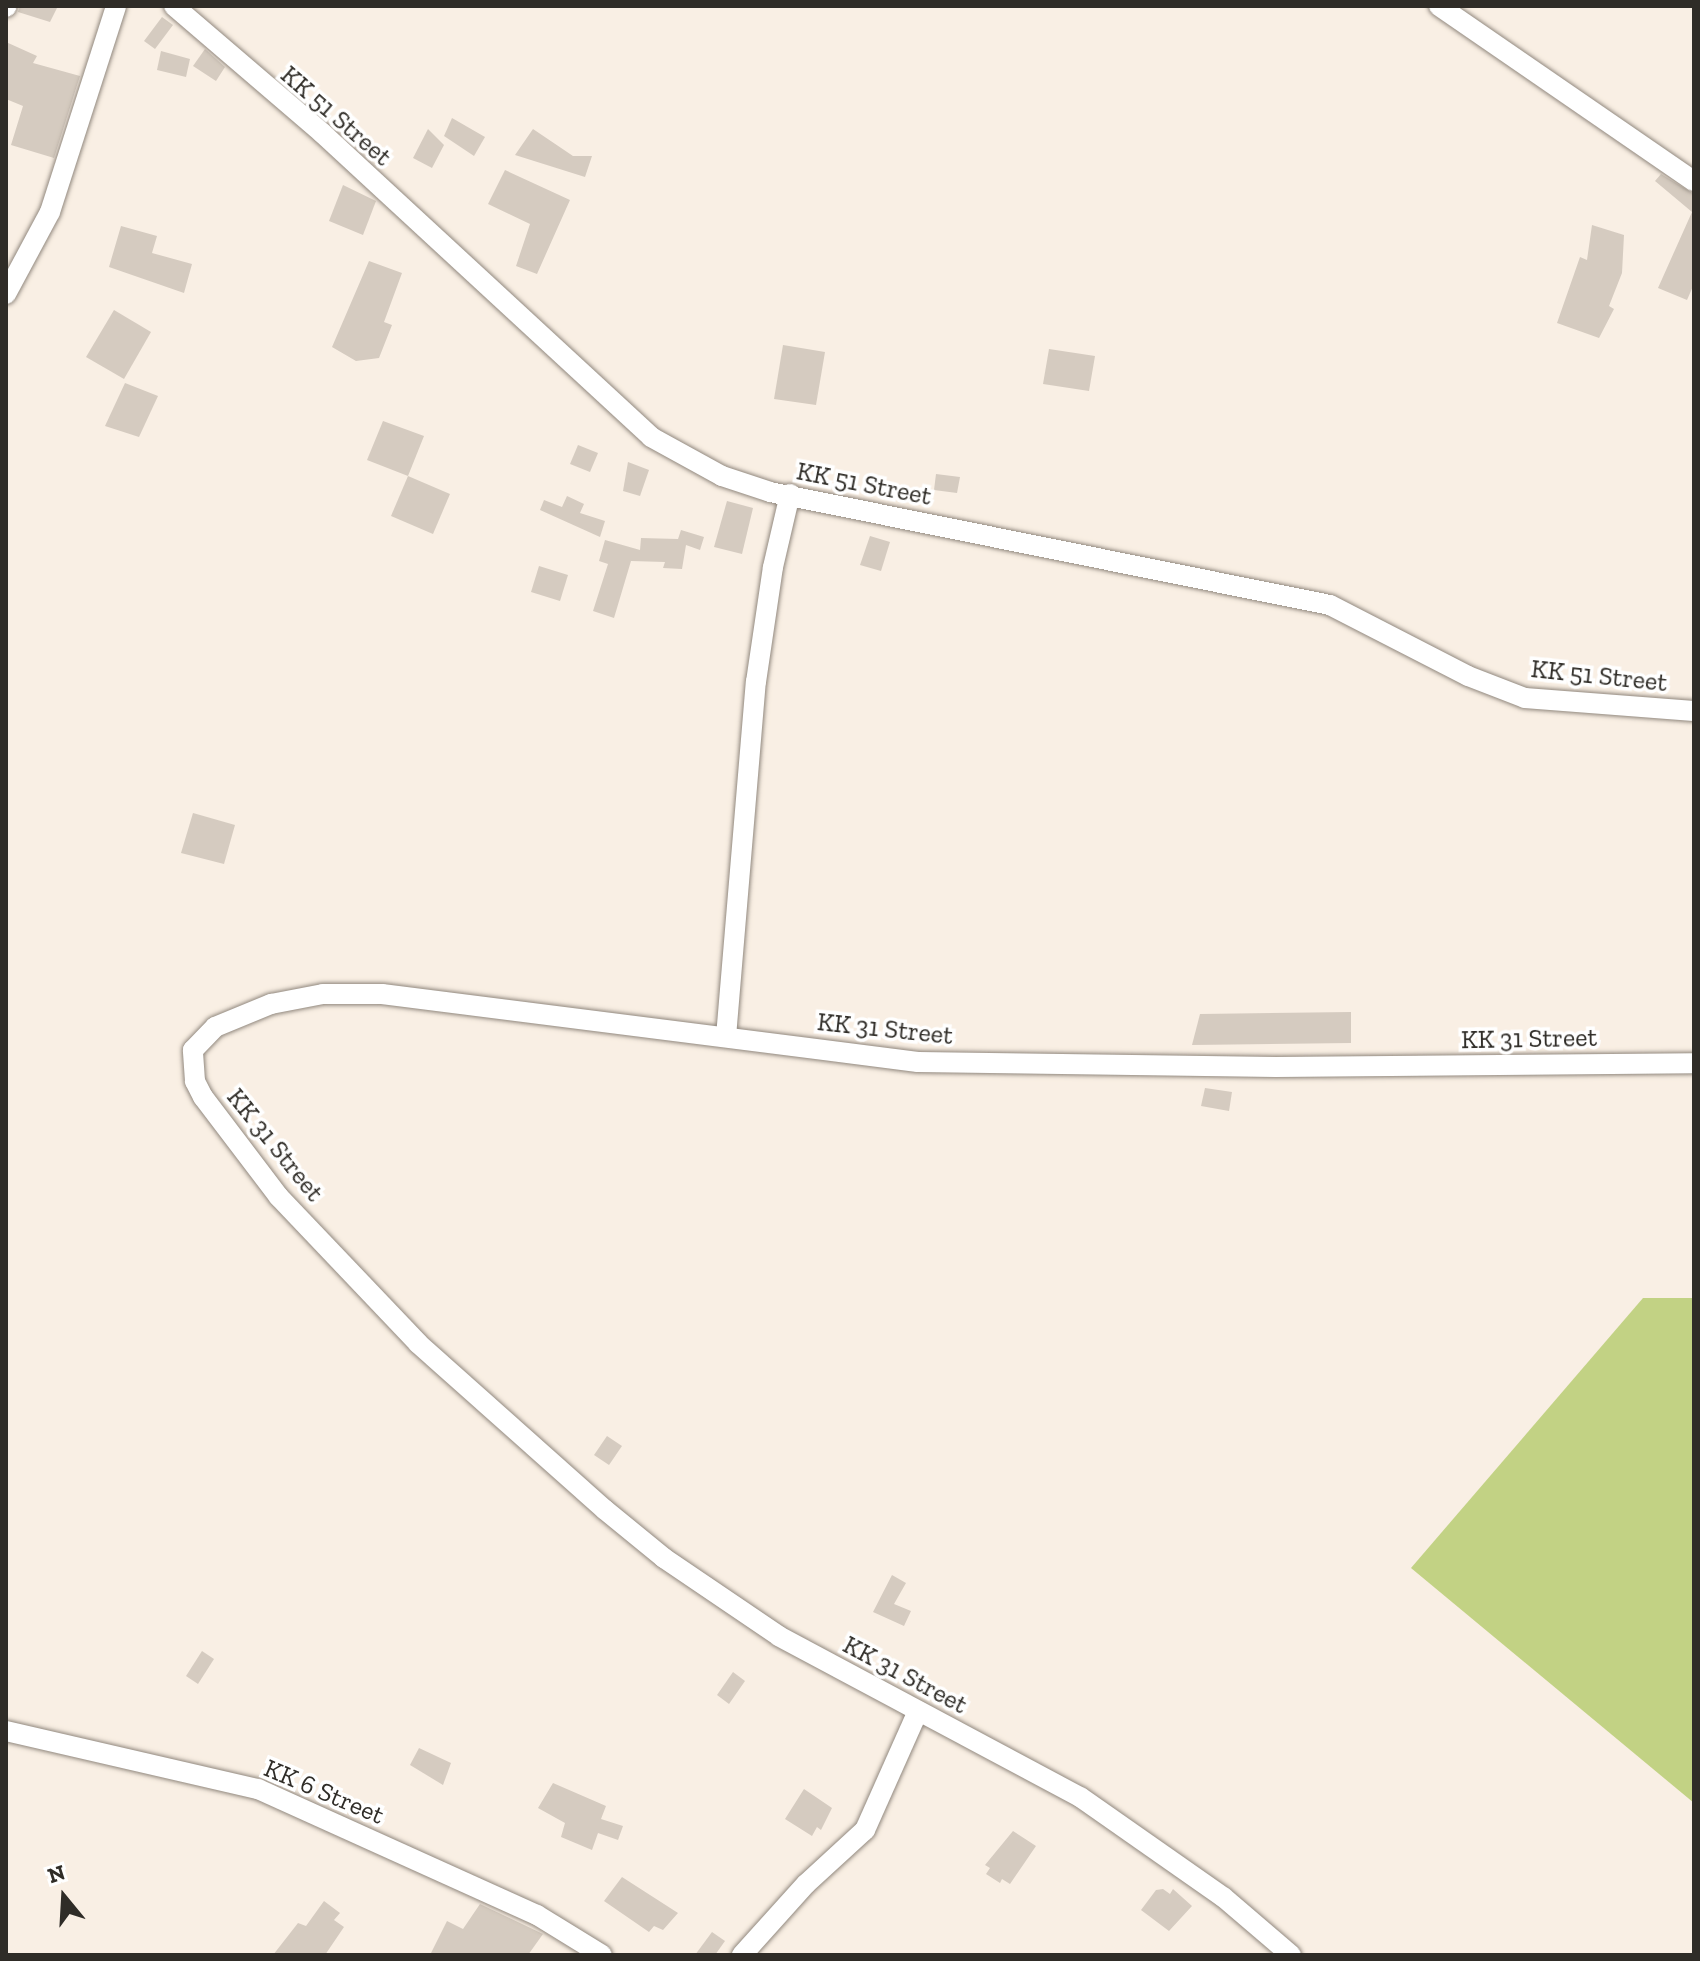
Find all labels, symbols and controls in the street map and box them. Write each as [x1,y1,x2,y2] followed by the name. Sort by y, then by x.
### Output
[274,59,398,173] street label: KK 51 Street
[794,456,934,512] street label: KK 51 Street
[1529,653,1669,699] street label: KK 51 Street
[816,1006,954,1052] street label: KK 31 Street
[1461,1022,1597,1056] street label: KK 31 Street
[220,1082,330,1208] street label: KK 31 Street
[837,1629,973,1721] street label: KK 31 Street
[259,1753,389,1831] street label: KK 6 Street
[24,1857,104,1937] north arrow
[44,1858,69,1889] text: N

